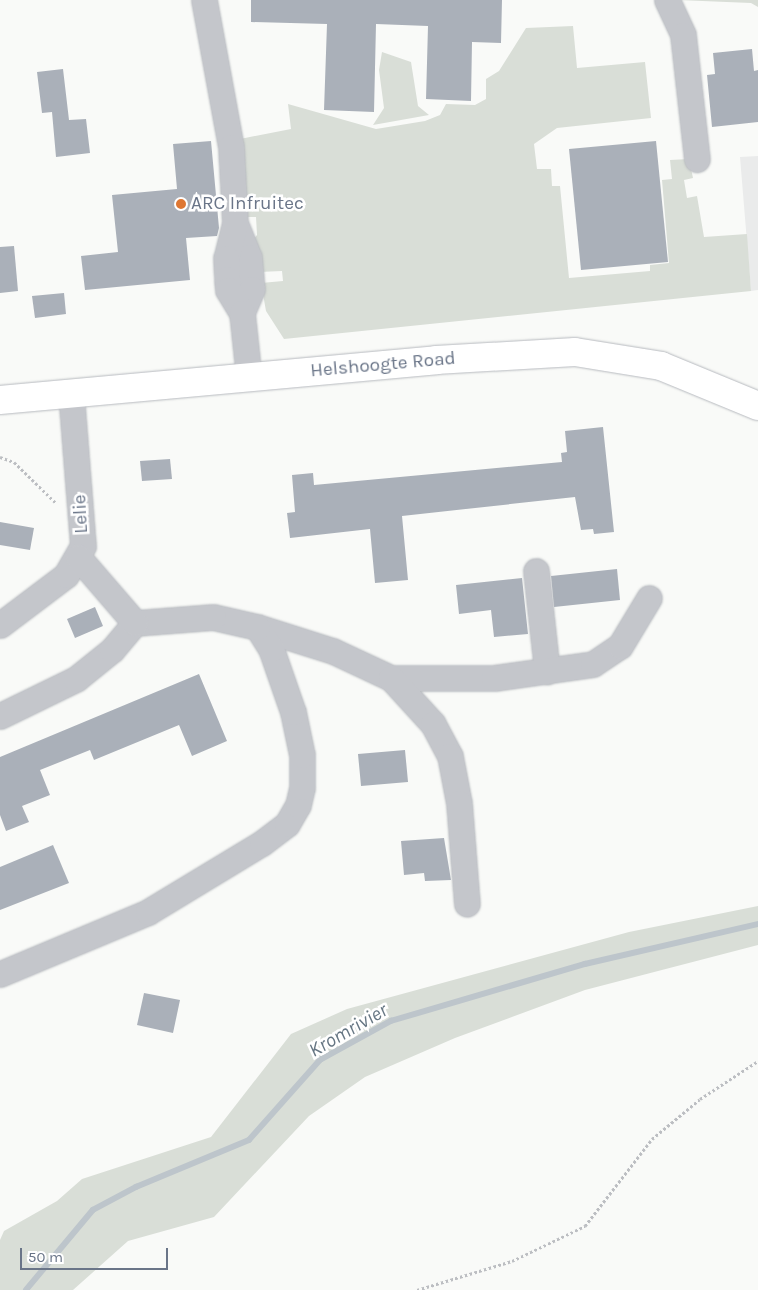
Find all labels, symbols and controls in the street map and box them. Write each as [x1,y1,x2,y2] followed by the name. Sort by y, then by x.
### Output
[191,193,304,215] place label: ARC Infruitec
[175,198,187,210] marker: ARC Infruitec
[309,347,457,383] street label: Helshoogte Road
[69,494,93,534] street label: Lelie
[304,998,392,1062] water label: Kromrivier
[22,1238,170,1270] scale bar
[28,1248,63,1266] text: 50 m

